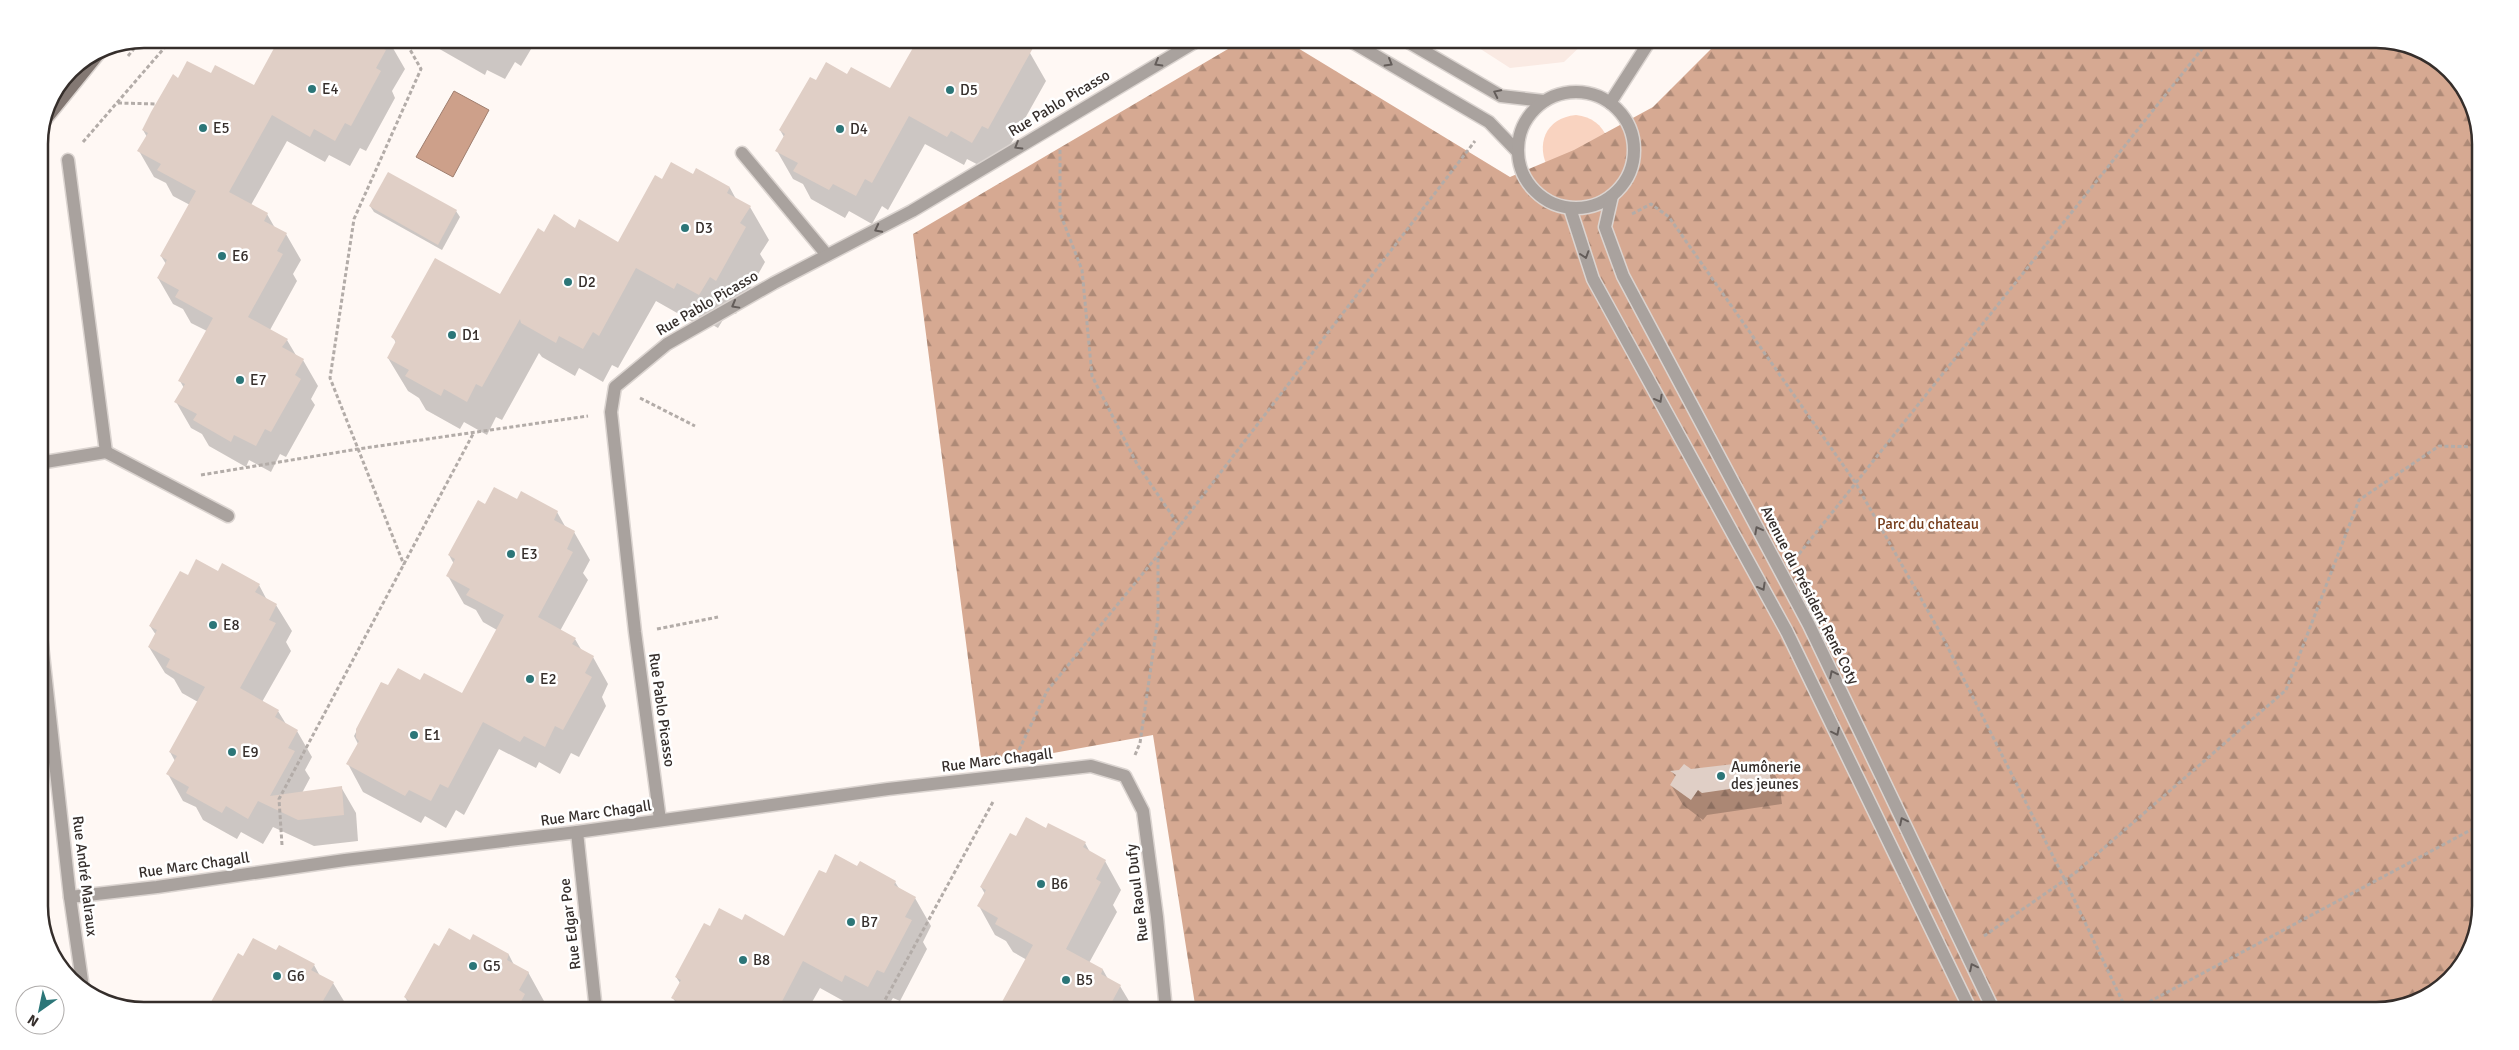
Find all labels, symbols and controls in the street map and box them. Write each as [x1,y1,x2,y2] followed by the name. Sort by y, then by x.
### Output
[1154,57,1163,67] one-way arrow
[1383,57,1392,67] one-way arrow
[1005,66,1113,140] street label: Rue Pablo Picasso
[322,80,339,98] place label: E4
[960,81,978,99] place label: D5
[306,83,318,95] marker: E4
[944,84,956,96] marker: D5
[1493,89,1502,99] one-way arrow
[213,119,230,137] place label: E5
[850,120,868,138] place label: D4
[197,122,209,134] marker: E5
[834,123,846,135] marker: D4
[1014,140,1023,150] one-way arrow
[695,219,713,237] place label: D3
[679,222,691,234] marker: D3
[874,223,883,233] one-way arrow
[232,247,249,265] place label: E6
[216,250,228,262] marker: E6
[1579,250,1589,258] one-way arrow
[653,266,761,340] street label: Rue Pablo Picasso
[578,273,596,291] place label: D2
[562,276,574,288] marker: D2
[731,299,740,309] one-way arrow
[462,326,480,344] place label: D1
[446,329,458,341] marker: D1
[250,371,267,389] place label: E7
[234,374,246,386] marker: E7
[1653,394,1663,403] one-way arrow
[1757,503,1863,687] street label: Avenue du Président René Coty
[1877,515,1979,533] park label: Parc du chateau
[1755,526,1765,535] one-way arrow
[521,545,538,563] place label: E3
[505,548,517,560] marker: E3
[1756,582,1766,591] one-way arrow
[223,616,240,634] place label: E8
[207,619,219,631] marker: E8
[645,652,679,768] street label: Rue Pablo Picasso
[540,670,557,688] place label: E2
[1829,670,1839,679] one-way arrow
[524,673,536,685] marker: E2
[424,726,441,744] place label: E1
[1829,727,1840,736] one-way arrow
[408,729,420,741] marker: E1
[242,743,259,761] place label: E9
[940,744,1054,776] street label: Rue Marc Chagall
[226,746,238,758] marker: E9
[1731,758,1801,793] place label: Aumônerie des jeunes
[1715,770,1727,782] marker: Aumônerie des jeunes
[539,796,653,830] street label: Rue Marc Chagall
[69,815,101,937] street label: Rue André Malraux
[1899,817,1909,826] one-way arrow
[1122,843,1152,943] street label: Rue Raoul Dufy
[137,848,251,882] street label: Rue Marc Chagall
[1051,875,1068,893] place label: B6
[555,877,585,971] street label: Rue Edgar Poe
[1035,878,1047,890] marker: B6
[861,913,878,931] place label: B7
[845,916,857,928] marker: B7
[753,951,770,969] place label: B8
[737,954,749,966] marker: B8
[483,957,501,975] place label: G5
[467,960,479,972] marker: G5
[1969,963,1979,972] one-way arrow
[287,967,305,985] place label: G6
[271,970,283,982] marker: G6
[1076,971,1093,989] place label: B5
[1060,974,1072,986] marker: B5
[15,985,65,1035] north arrow
[24,1011,42,1030] text: N

